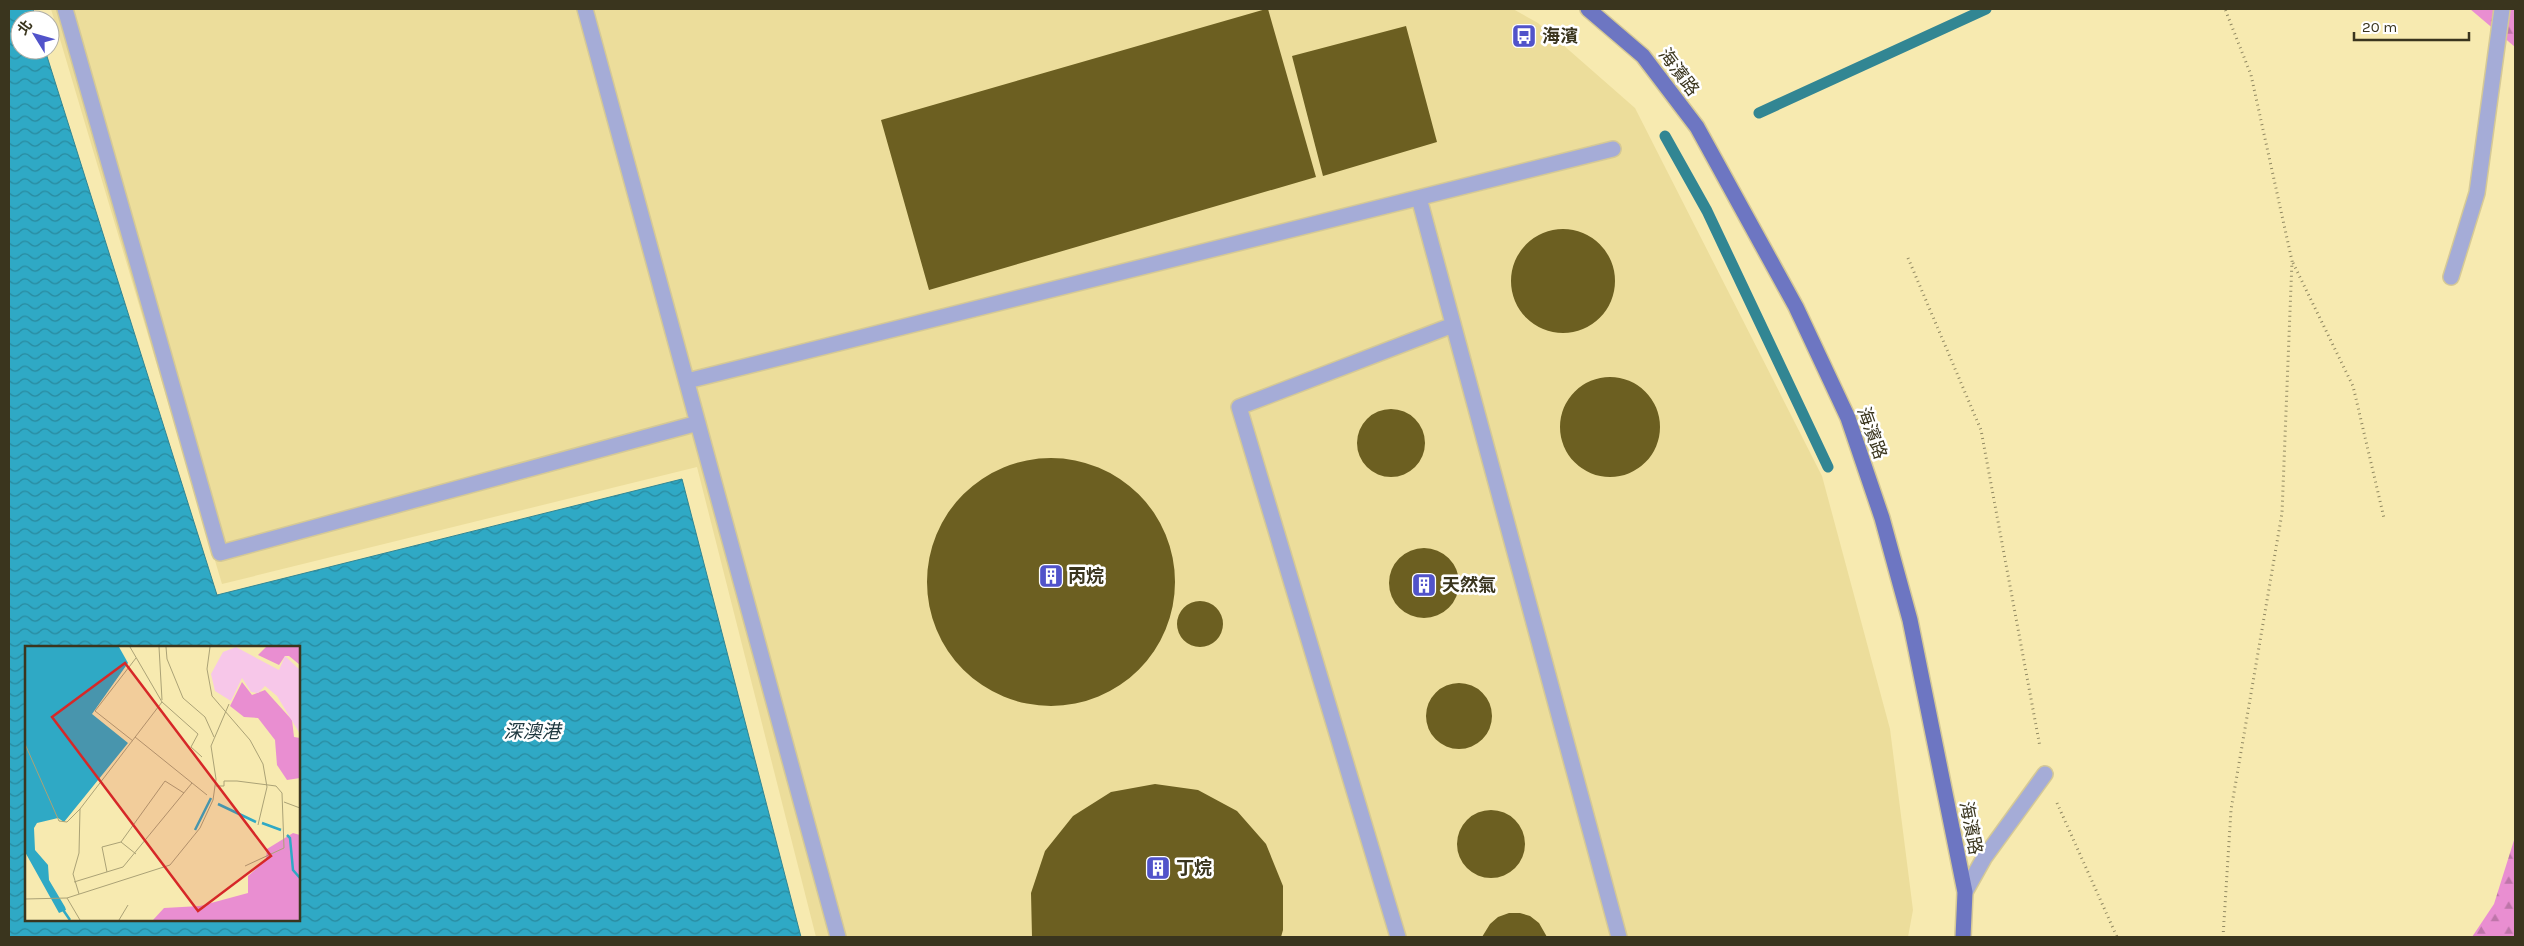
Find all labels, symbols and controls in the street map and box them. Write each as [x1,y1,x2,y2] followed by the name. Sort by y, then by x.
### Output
[10,10,60,60] north arrow
[2354,10,2469,42] scale bar
[14,17,36,38] text: 北
[2362,18,2397,36] text: 20 m
[1511,23,1537,49] bus stop icon: 海濱
[1542,25,1578,47] place label: 海濱
[1654,44,1704,100] street label: 海濱路
[1852,404,1892,462] street label: 海濱路
[1038,563,1064,589] building icon: 丙烷
[1068,565,1104,587] place label: 丙烷
[1411,572,1437,598] building icon: 天然氣
[1442,574,1496,596] place label: 天然氣
[25,646,300,921] inset map
[503,721,563,743] water label: 深澳港
[1955,799,1987,857] street label: 海濱路
[1145,855,1171,881] building icon: 丁烷
[1176,857,1212,879] place label: 丁烷

